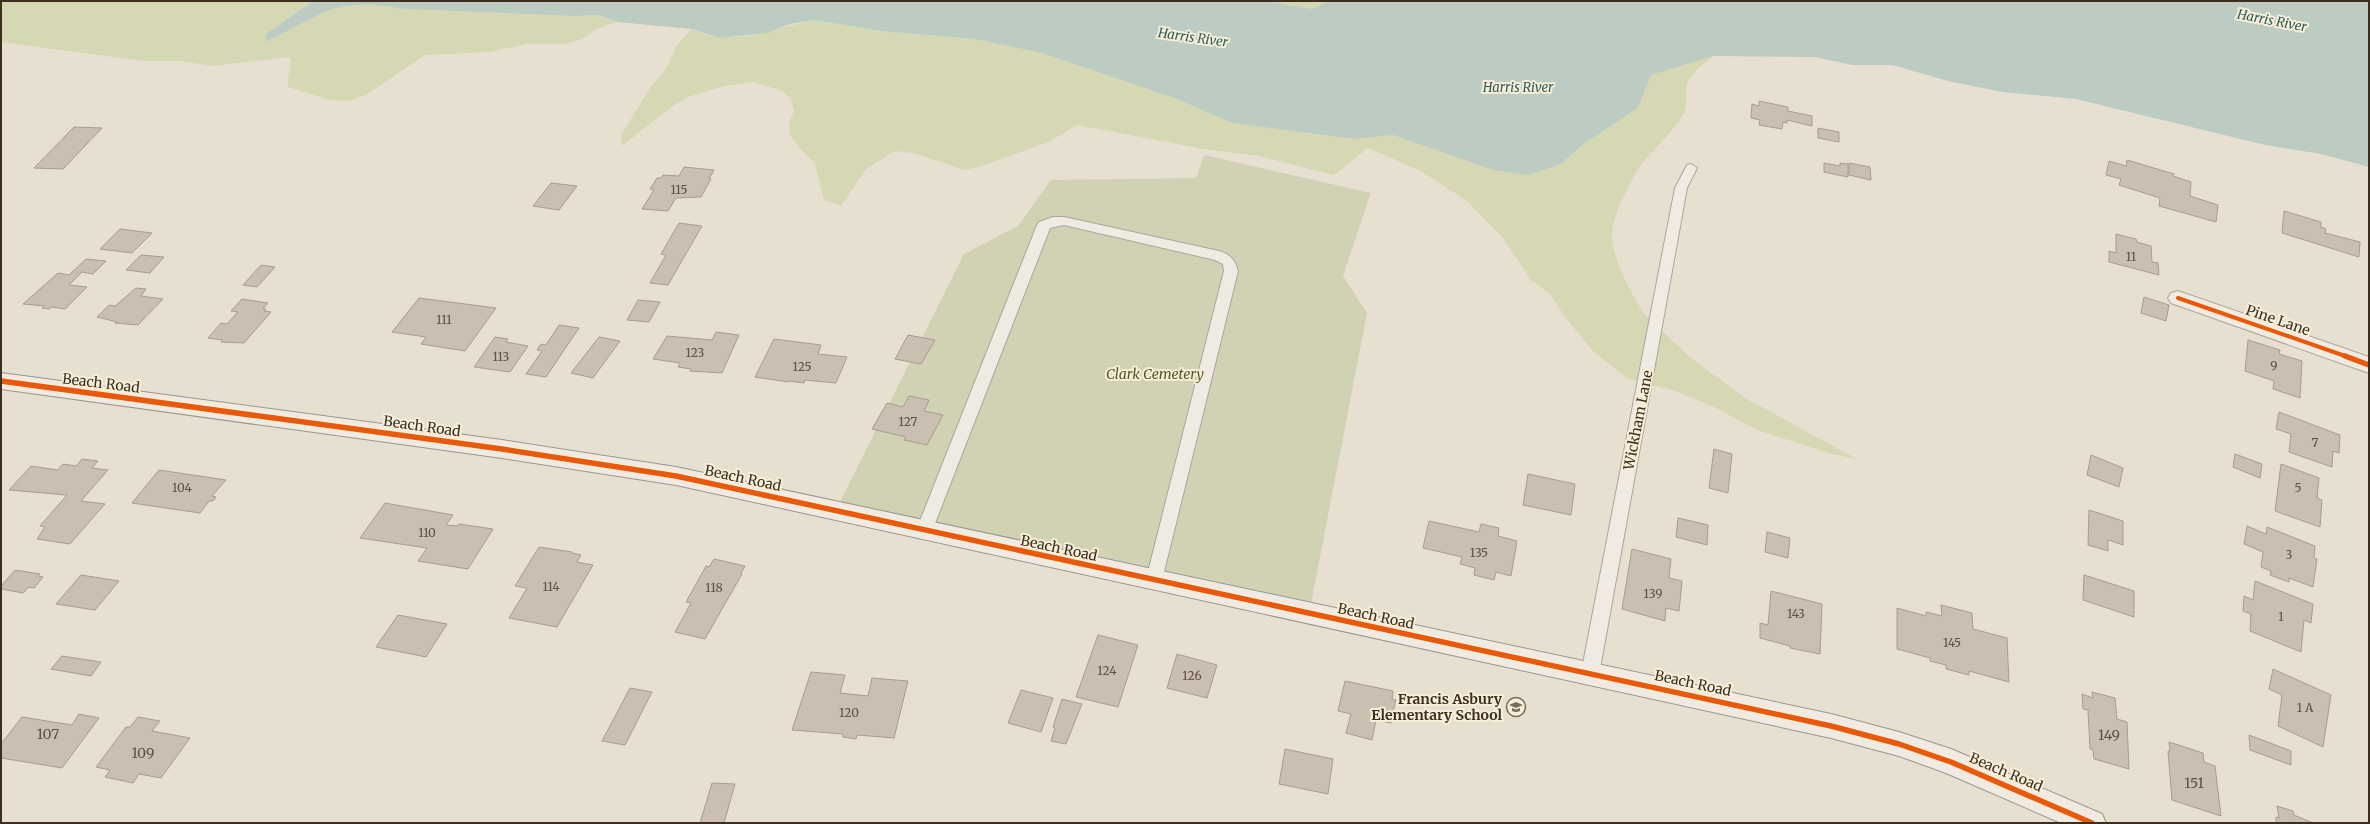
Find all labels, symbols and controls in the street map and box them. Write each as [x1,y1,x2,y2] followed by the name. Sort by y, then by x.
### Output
[2235,5,2309,36] water label: Harris River
[1156,24,1230,51] water label: Harris River
[1482,79,1554,96] water label: Harris River
[670,182,688,197] house number: 115
[2126,249,2137,264] house number: 11
[2244,301,2312,339] street label: Pine Lane
[436,312,452,327] house number: 111
[686,345,705,360] house number: 123
[492,349,510,364] house number: 113
[2270,358,2278,373] house number: 9
[793,359,811,374] house number: 125
[1106,365,1204,383] park label: Clark Cemetery
[61,369,141,397] street label: Beach Road
[1619,369,1656,472] street label: Wickham Lane
[382,412,462,440] street label: Beach Road
[899,414,918,429] house number: 127
[2312,435,2319,450] house number: 7
[703,461,784,495] street label: Beach Road
[172,480,193,495] house number: 104
[2294,480,2302,495] house number: 5
[418,525,436,540] house number: 110
[1019,531,1100,565] street label: Beach Road
[1470,545,1488,560] house number: 135
[2286,547,2293,562] house number: 3
[542,579,560,594] house number: 114
[705,580,723,595] house number: 118
[1644,586,1662,601] house number: 139
[1336,599,1417,633] street label: Beach Road
[1787,606,1805,621] house number: 143
[2278,609,2284,624] house number: 1
[1943,635,1961,650] house number: 145
[1097,663,1117,678] house number: 124
[1653,666,1734,700] street label: Beach Road
[1182,668,1202,683] house number: 126
[1371,690,1503,724] place label: Francis Asbury Elementary School
[1505,696,1527,718] school or university icon: Francis Asbury Elementary School
[2297,700,2314,715] house number: 1 A
[839,705,859,720] house number: 120
[37,725,59,743] house number: 107
[2098,726,2120,744] house number: 149
[131,744,155,762] house number: 109
[1967,748,2046,796] street label: Beach Road
[2184,774,2204,792] house number: 151

